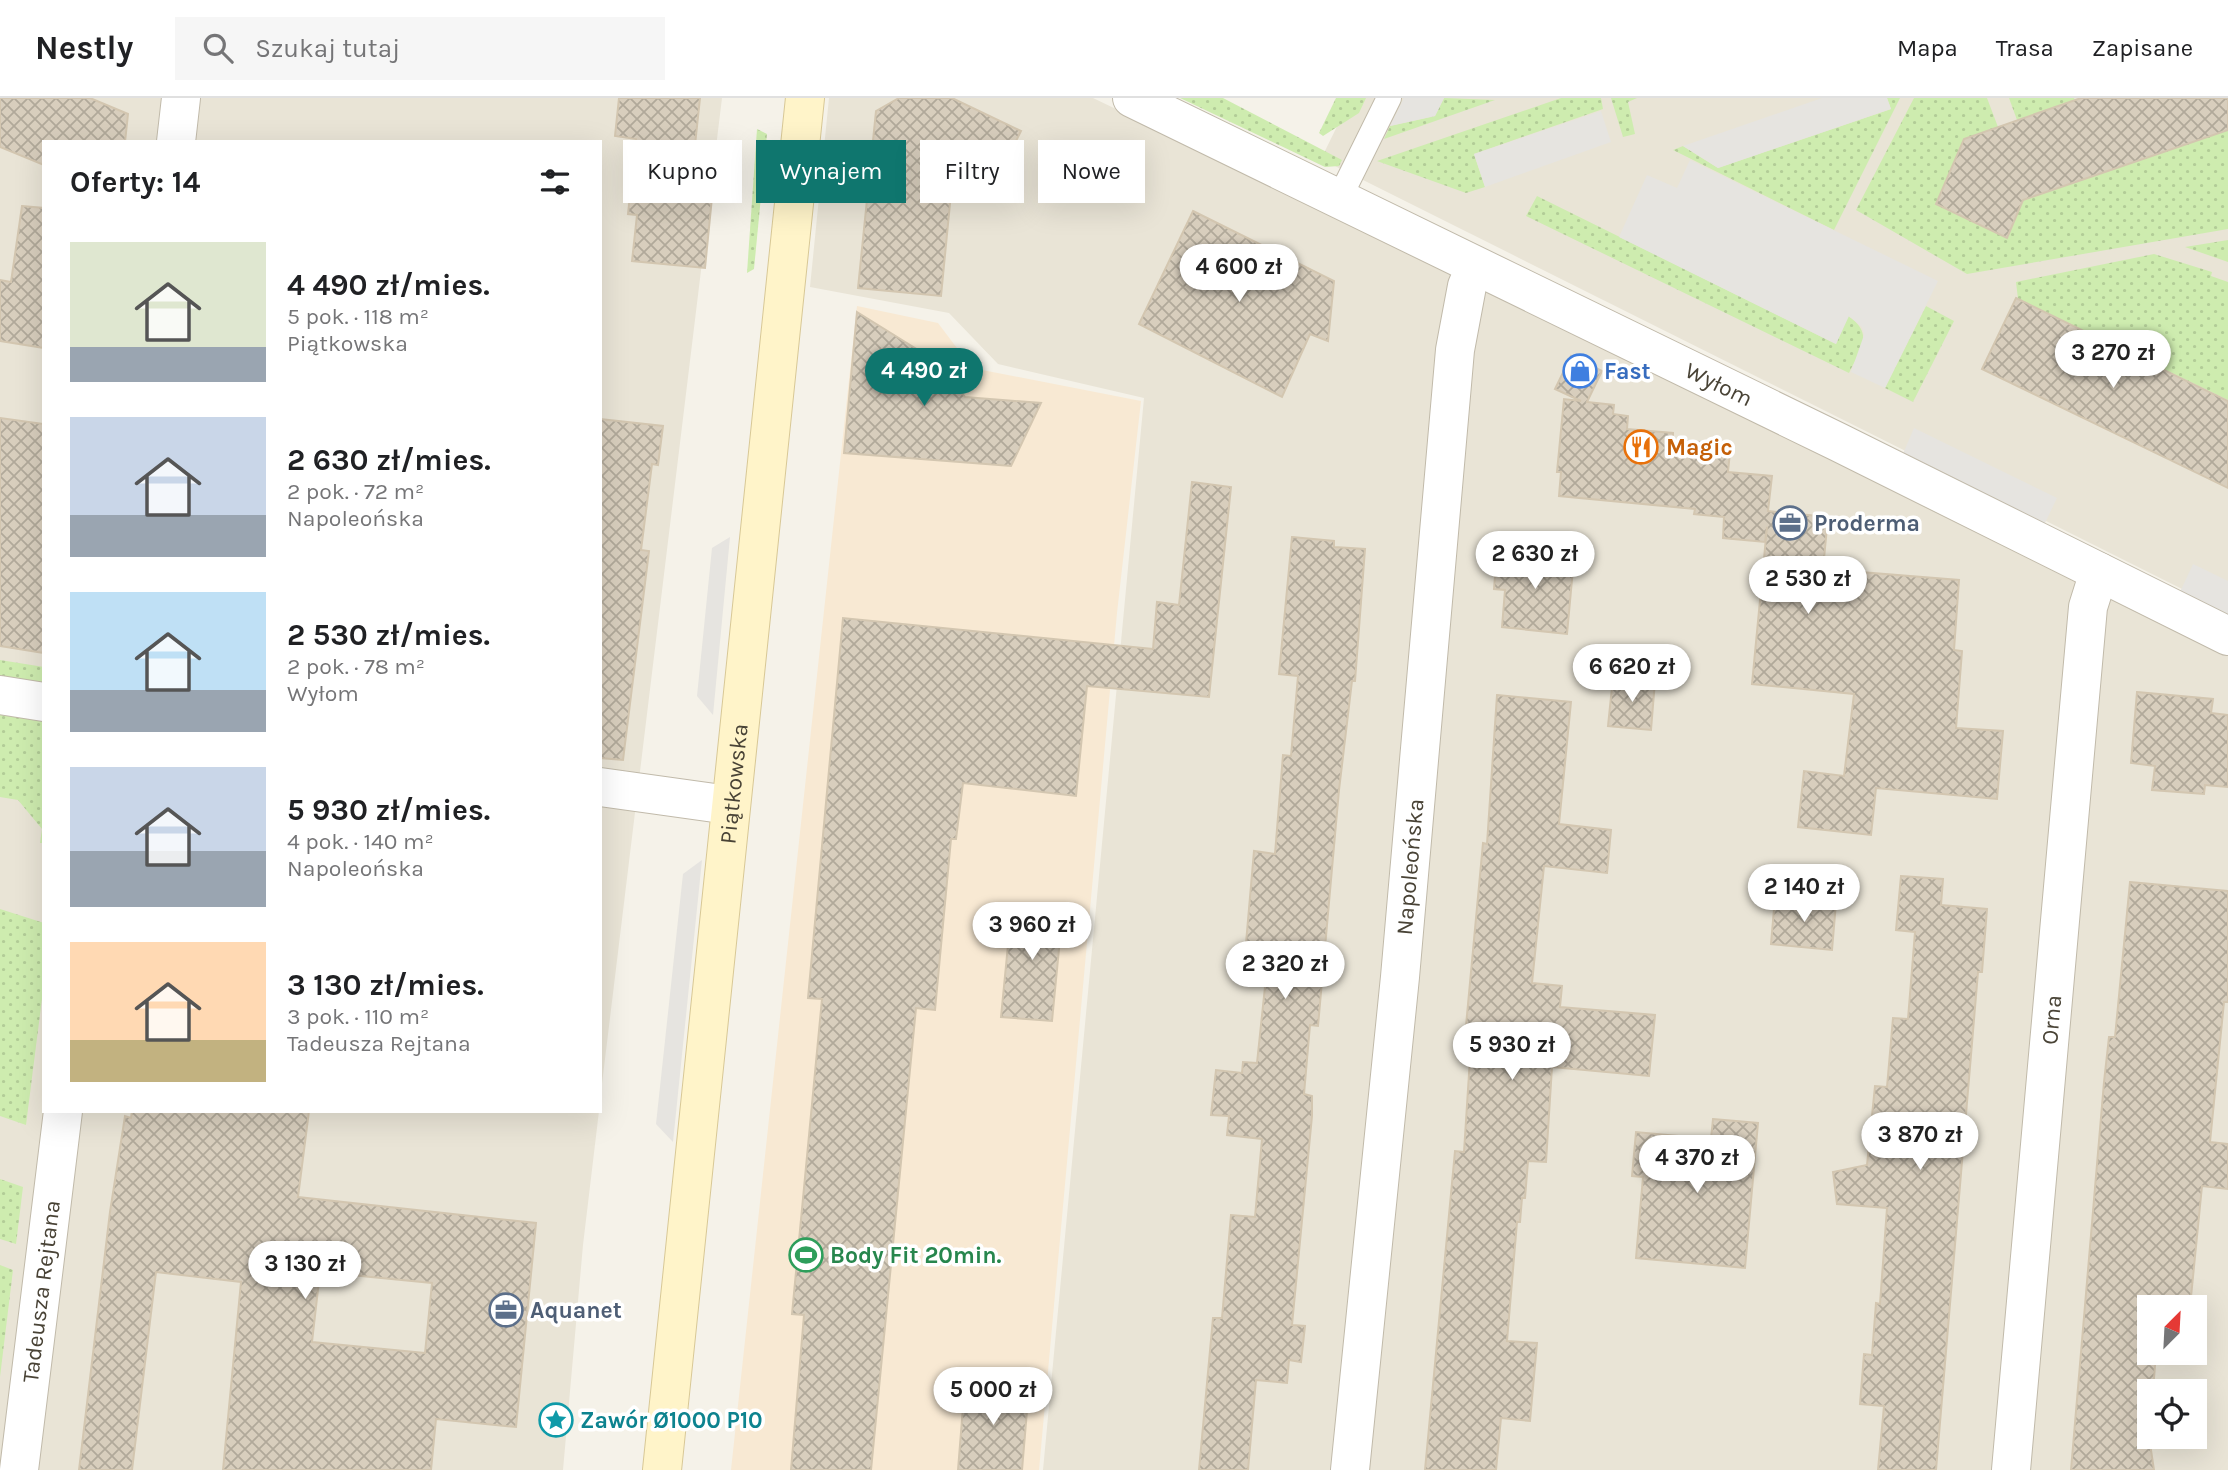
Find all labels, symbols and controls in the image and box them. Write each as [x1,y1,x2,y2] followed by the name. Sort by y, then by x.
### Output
[175,17,665,80] search box
[35,29,133,67] text: Nestly
[199,29,237,67] icon: search
[255,33,400,64] text: Szukaj tutaj
[1897,34,1958,62] text: Mapa
[1996,34,2054,62] text: Trasa
[2092,34,2193,62] text: Zapisane
[623,140,742,203] chip: Kupno
[756,140,906,203] chip: Wynajem
[920,140,1024,203] chip: Filtry
[1038,140,1145,203] chip: Nowe
[536,163,574,201] icon: filters
[70,164,200,200] text: Oferty: 14
[1167,244,1311,304] pin: 4 600 zł
[1196,253,1282,280] text: 4 600 zł
[287,267,490,303] text: 4 490 zł/mies.
[126,270,210,354] icon: home
[287,303,429,330] text: 5 pok. · 118 m²
[287,330,408,357] text: Piątkowska
[2041,330,2185,390] pin: 3 270 zł
[2071,339,2155,366] text: 3 270 zł
[852,348,996,408] pin: 4 490 zł
[1561,352,1599,390] shop icon: Fast
[1681,356,1757,412] street label: Wyłom
[881,357,967,384] text: 4 490 zł
[1604,358,1651,385] place label: Fast
[1622,428,1660,466] restaurant icon: Magic
[1666,434,1733,461] place label: Magic
[287,442,491,478] text: 2 630 zł/mies.
[126,445,210,529] icon: home
[287,478,424,505] text: 2 pok. · 72 m²
[1771,504,1809,542] office icon: Proderma
[287,505,424,532] text: Napoleońska
[1814,510,1920,537] place label: Proderma
[1463,532,1607,591] pin: 2 630 zł
[1492,540,1578,567] text: 2 630 zł
[1736,556,1880,616] pin: 2 530 zł
[1765,565,1851,592] text: 2 530 zł
[287,617,490,653] text: 2 530 zł/mies.
[126,620,210,704] icon: home
[1560,644,1704,704] pin: 6 620 zł
[287,653,425,680] text: 2 pok. · 78 m²
[1589,653,1675,680] text: 6 620 zł
[287,680,359,707] text: Wyłom
[714,722,753,845] street label: Piątkowska
[287,792,490,828] text: 5 930 zł/mies.
[126,795,210,879] icon: home
[1390,798,1429,936] street label: Napoleońska
[287,828,434,855] text: 4 pok. · 140 m²
[287,855,424,882] text: Napoleońska
[1732,864,1876,924] pin: 2 140 zł
[1764,873,1844,900] text: 2 140 zł
[960,902,1104,962] pin: 3 960 zł
[989,911,1075,938] text: 3 960 zł
[1213,942,1357,1001] pin: 2 320 zł
[1242,950,1328,977] text: 2 320 zł
[287,967,484,1003] text: 3 130 zł/mies.
[126,970,210,1054] icon: home
[2036,994,2067,1046] street label: Orna
[287,1003,429,1030] text: 3 pok. · 110 m²
[1440,1023,1584,1082] pin: 5 930 zł
[287,1030,471,1057] text: Tadeusza Rejtana
[1469,1031,1555,1058] text: 5 930 zł
[1848,1112,1992,1172] pin: 3 870 zł
[1877,1121,1963,1148] text: 3 870 zł
[1625,1136,1769,1195] pin: 4 370 zł
[1655,1144,1739,1171] text: 4 370 zł
[16,1199,65,1384] street label: Tadeusza Rejtana
[787,1236,825,1274] sports icon: Body Fit 20min.
[233,1242,377,1301] pin: 3 130 zł
[830,1242,1002,1269] place label: Body Fit 20min.
[264,1250,346,1277] text: 3 130 zł
[487,1291,525,1329] office icon: Aquanet
[2137,1295,2207,1365] north arrow
[2137,1295,2207,1449] map controls
[530,1297,622,1324] place label: Aquanet
[921,1368,1065,1427] pin: 5 000 zł
[949,1376,1037,1403] text: 5 000 zł
[2137,1379,2207,1449] button: locate
[537,1401,575,1439] place icon: Zawór Ø1000 P10
[580,1407,763,1434] place label: Zawór Ø1000 P10

